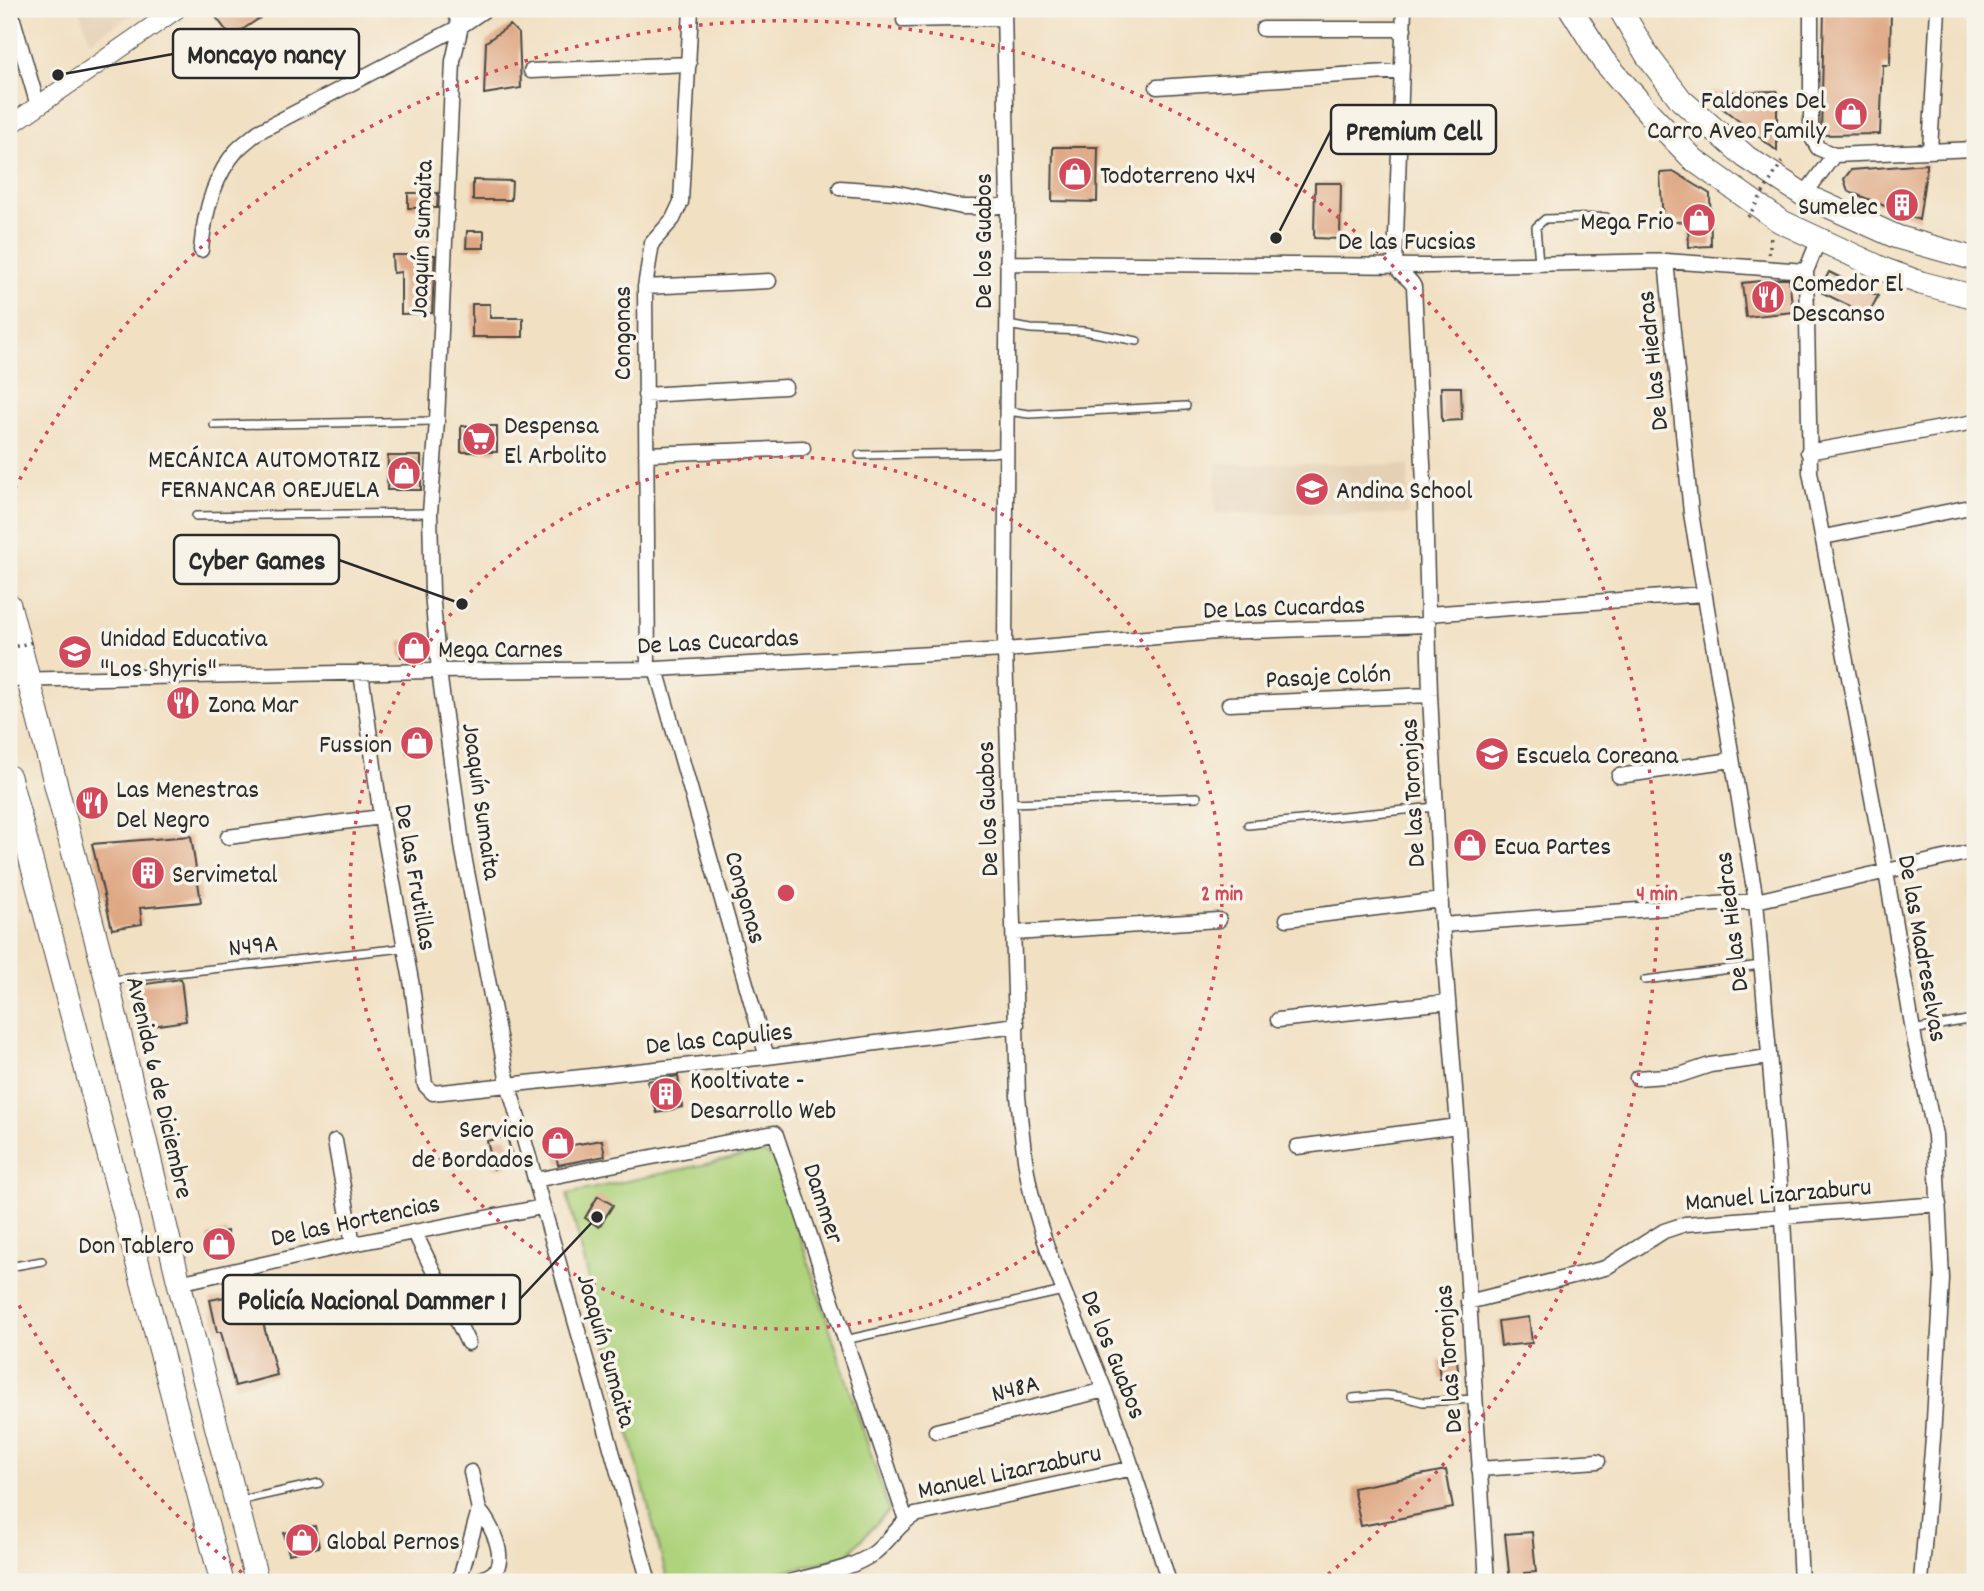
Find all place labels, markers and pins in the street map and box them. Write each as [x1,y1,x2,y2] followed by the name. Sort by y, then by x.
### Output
[173,29,359,78] callout: Moncayo nancy
[1647,84,1826,151] place label: Faldones Del Carro Aveo Family
[1832,95,1870,133] shop icon: Faldones Del Carro Aveo Family
[1331,105,1496,154] callout: Premium Cell
[1056,155,1094,193] shop icon: Todoterreno 4x4
[1100,159,1256,196] place label: Todoterreno 4x4
[1883,186,1921,224] building icon: Sumelec
[1798,190,1878,227] place label: Sumelec
[1680,201,1718,239] shop icon: Mega Frio
[1580,205,1674,242] place label: Mega Frio
[1792,267,1903,334] place label: Comedor El Descanso
[1749,278,1787,316] restaurant icon: Comedor El Descanso
[504,409,607,476] place label: Despensa El Arbolito
[460,420,498,458] supermarket icon: Despensa El Arbolito
[148,443,381,510] place label: MECÁNICA AUTOMOTRIZ FERNANCAR OREJUELA
[385,454,423,492] shop icon: MECÁNICA AUTOMOTRIZ FERNANCAR OREJUELA
[1293,470,1331,508] school or university icon: Andina School
[1336,474,1472,511] place label: Andina School
[174,535,339,584] callout: Cyber Games
[100,622,268,689] place label: Unidad Educativa "Los Shyris"
[395,629,433,667] shop icon: Mega Carnes
[56,633,94,671] school or university icon: Unidad Educativa "Los Shyris"
[438,633,563,670] place label: Mega Carnes
[164,684,202,722] restaurant icon: Zona Mar
[208,688,299,725] place label: Zona Mar
[398,724,436,762] shop icon: Fussion
[319,728,392,765] place label: Fussion
[1473,735,1511,773] school or university icon: Escuela Coreana
[1516,739,1679,776] place label: Escuela Coreana
[116,773,259,840] place label: Las Menestras Del Negro
[73,784,111,822] restaurant icon: Las Menestras Del Negro
[1451,826,1489,864] shop icon: Ecua Partes
[1494,830,1611,867] place label: Ecua Partes
[129,854,167,892] building icon: Servimetal
[172,858,277,895] place label: Servimetal
[774,881,798,905] centre of rings
[690,1064,836,1131] place label: Kooltivate - Desarrollo Web
[647,1075,685,1113] building icon: Kooltivate - Desarrollo Web
[412,1113,534,1180] place label: Servicio de Bordados
[539,1124,577,1162] shop icon: Servicio de Bordados
[200,1225,238,1263] shop icon: Don Tablero
[78,1229,194,1266] place label: Don Tablero
[223,1275,520,1324] callout: Policía Nacional Dammer 1
[283,1521,321,1559] shop icon: Global Pernos
[326,1525,460,1562] place label: Global Pernos

